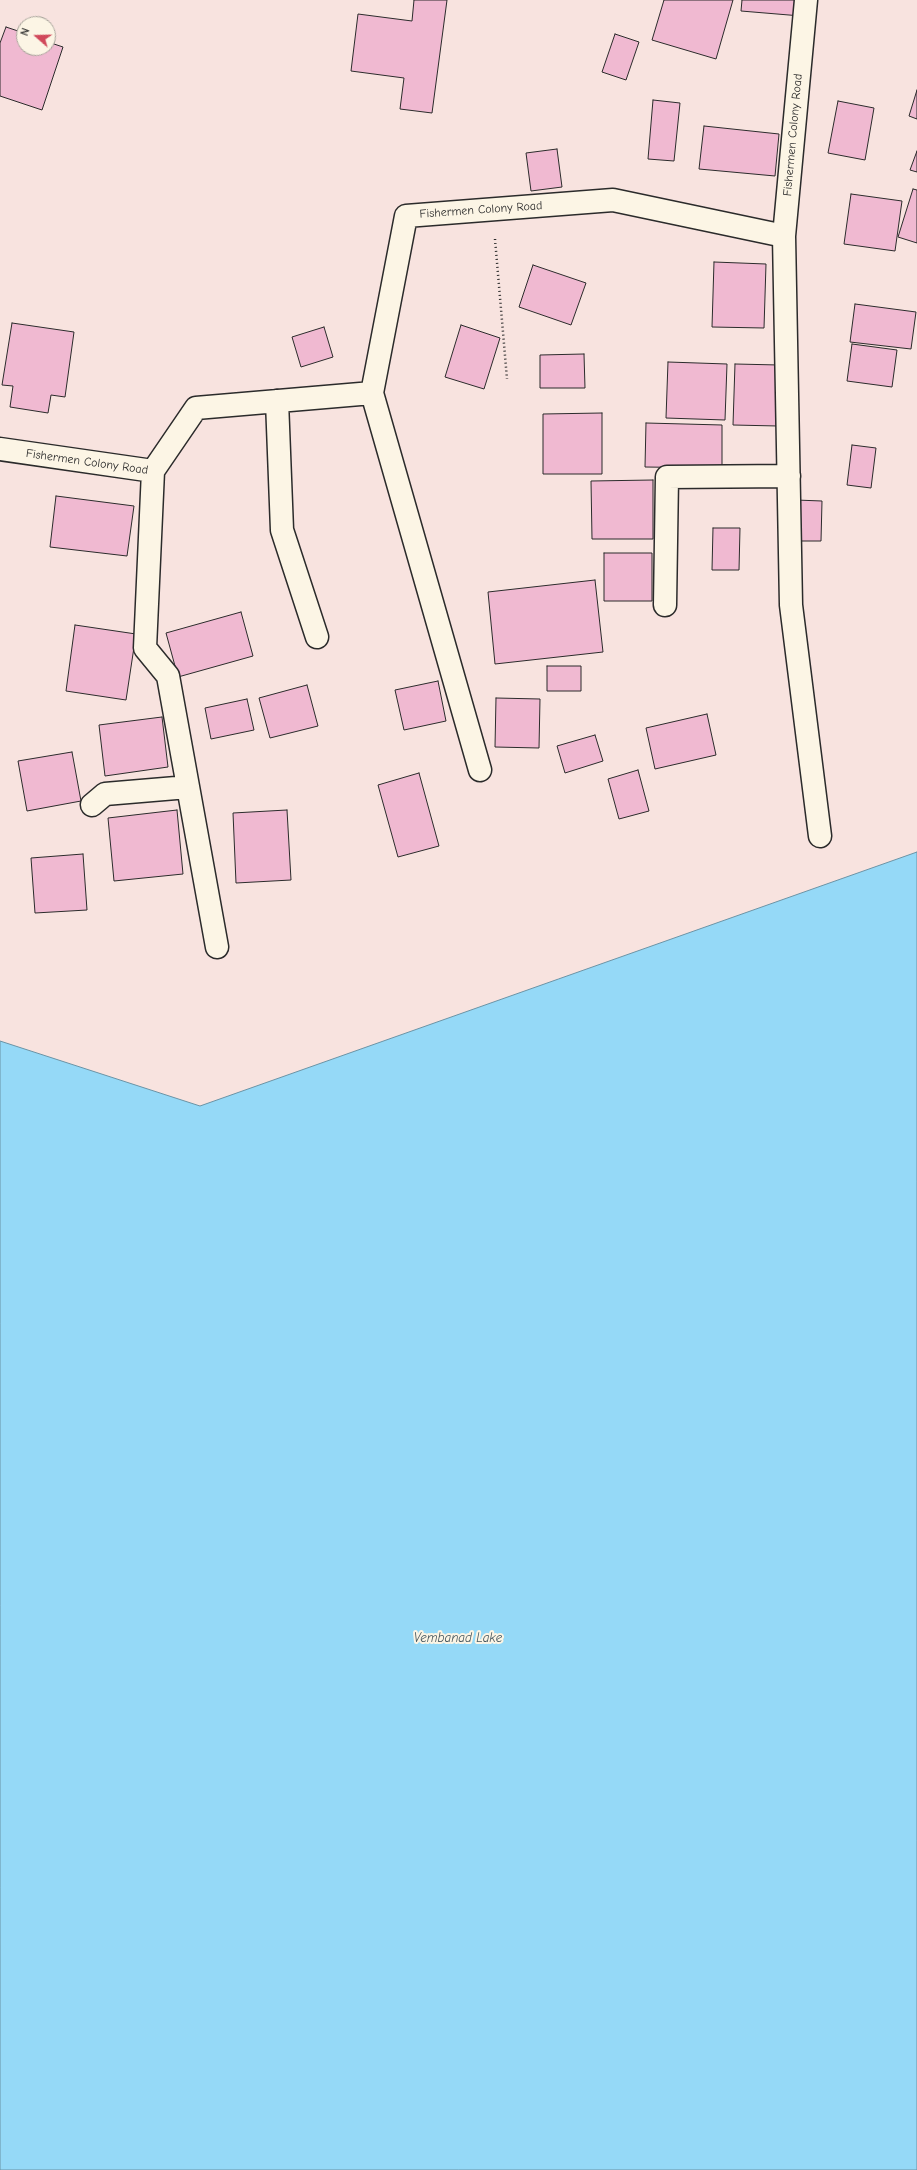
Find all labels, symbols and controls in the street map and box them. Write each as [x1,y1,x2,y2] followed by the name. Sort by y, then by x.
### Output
[16,16,56,56] north arrow
[18,26,33,38] text: N
[780,73,806,197] street label: Fishermen Colony Road
[419,199,543,221] street label: Fishermen Colony Road
[25,446,149,478] street label: Fishermen Colony Road
[414,1630,502,1646] water label: Vembanad Lake

